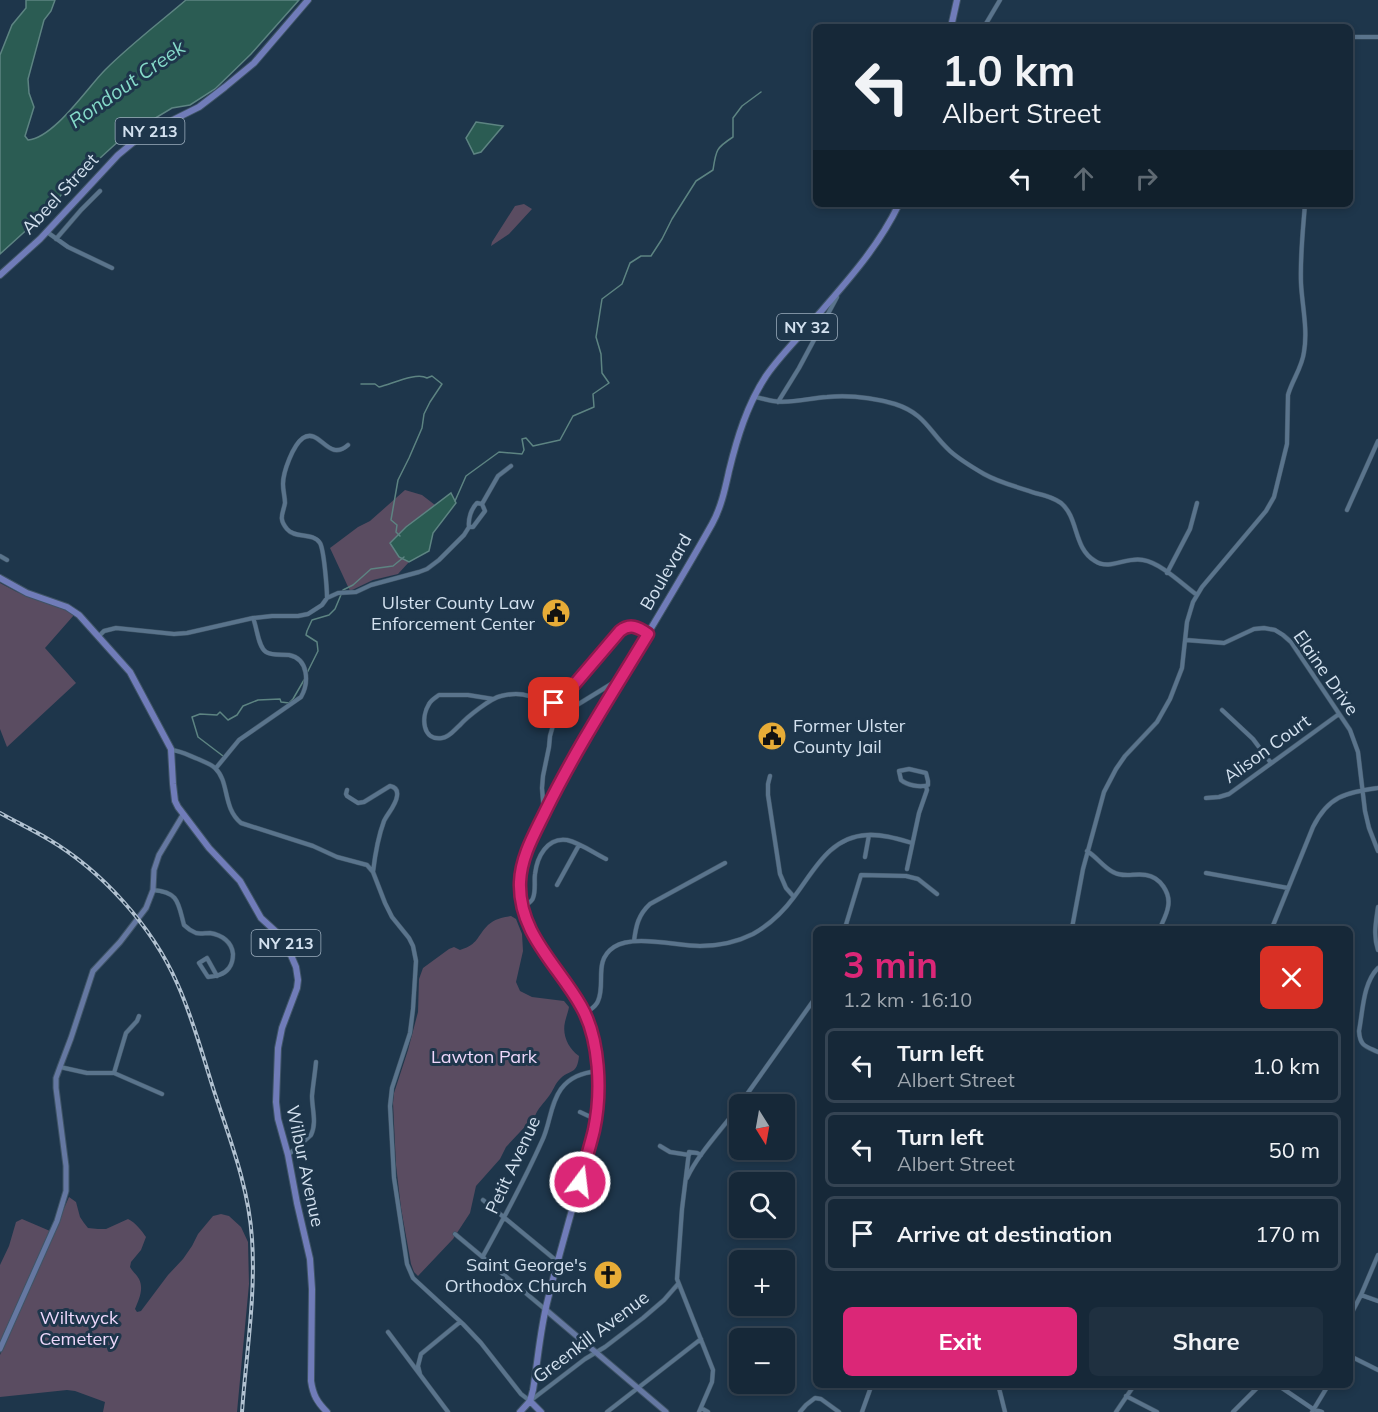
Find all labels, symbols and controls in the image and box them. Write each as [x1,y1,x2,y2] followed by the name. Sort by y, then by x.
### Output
[64,34,190,133] water label: Rondout Creek
[942,44,1075,97] text: 1.0 km
[843,48,921,126] icon: left
[942,96,1101,130] text: Albert Street
[116,118,184,144] road number: NY 213
[16,148,103,239] street label: Abeel Street
[1004,162,1037,195] icon: left
[1067,162,1100,195] icon: ahead
[1130,162,1163,195] icon: right
[777,314,837,340] road number: NY 32
[635,530,697,614] street label: Boulevard
[371,591,535,635] place label: Ulster County Law Enforcement Center
[540,597,572,629] public building icon: Ulster County Law Enforcement Center
[1289,626,1364,720] street label: Elaine Drive
[528,677,579,728] pin
[537,686,570,719] icon: arrive
[1219,709,1315,788] street label: Alison Court
[793,714,906,758] place label: Former Ulster County Jail
[756,720,788,752] public building icon: Former Ulster County Jail
[252,930,320,956] road number: NY 213
[843,942,938,987] text: 3 min
[1260,946,1323,1009] button: close
[843,987,972,1012] text: 1.2 km · 16:10
[897,1039,984,1067] text: Turn left
[431,1045,538,1068] park label: Lawton Park
[846,1049,879,1082] icon: left
[1252,1052,1320,1080] text: 1.0 km
[897,1067,1015,1092] text: Albert Street
[729,1094,795,1160] north arrow
[729,1094,795,1394] map controls
[281,1103,330,1229] street label: Wilbur Avenue
[480,1112,545,1217] street label: Petit Avenue
[897,1123,984,1151] text: Turn left
[846,1133,879,1166] icon: left
[1269,1136,1320,1164] text: 50 m
[548,1150,612,1214] position arrow
[897,1151,1015,1176] text: Albert Street
[729,1172,795,1238] button: search
[846,1217,879,1250] icon: arrive
[897,1220,1112,1248] text: Arrive at destination
[1255,1220,1320,1248] text: 170 m
[729,1250,795,1316] button: +
[445,1253,587,1297] place label: Saint George's Orthodox Church
[592,1259,624,1291] church icon: Saint George's Orthodox Church
[528,1286,653,1388] street label: Greenkill Avenue
[39,1306,119,1350] park label: Wiltwyck Cemetery
[843,1307,1077,1376] button: Exit
[1089,1307,1323,1376] button: Share
[729,1328,795,1394] button: −

